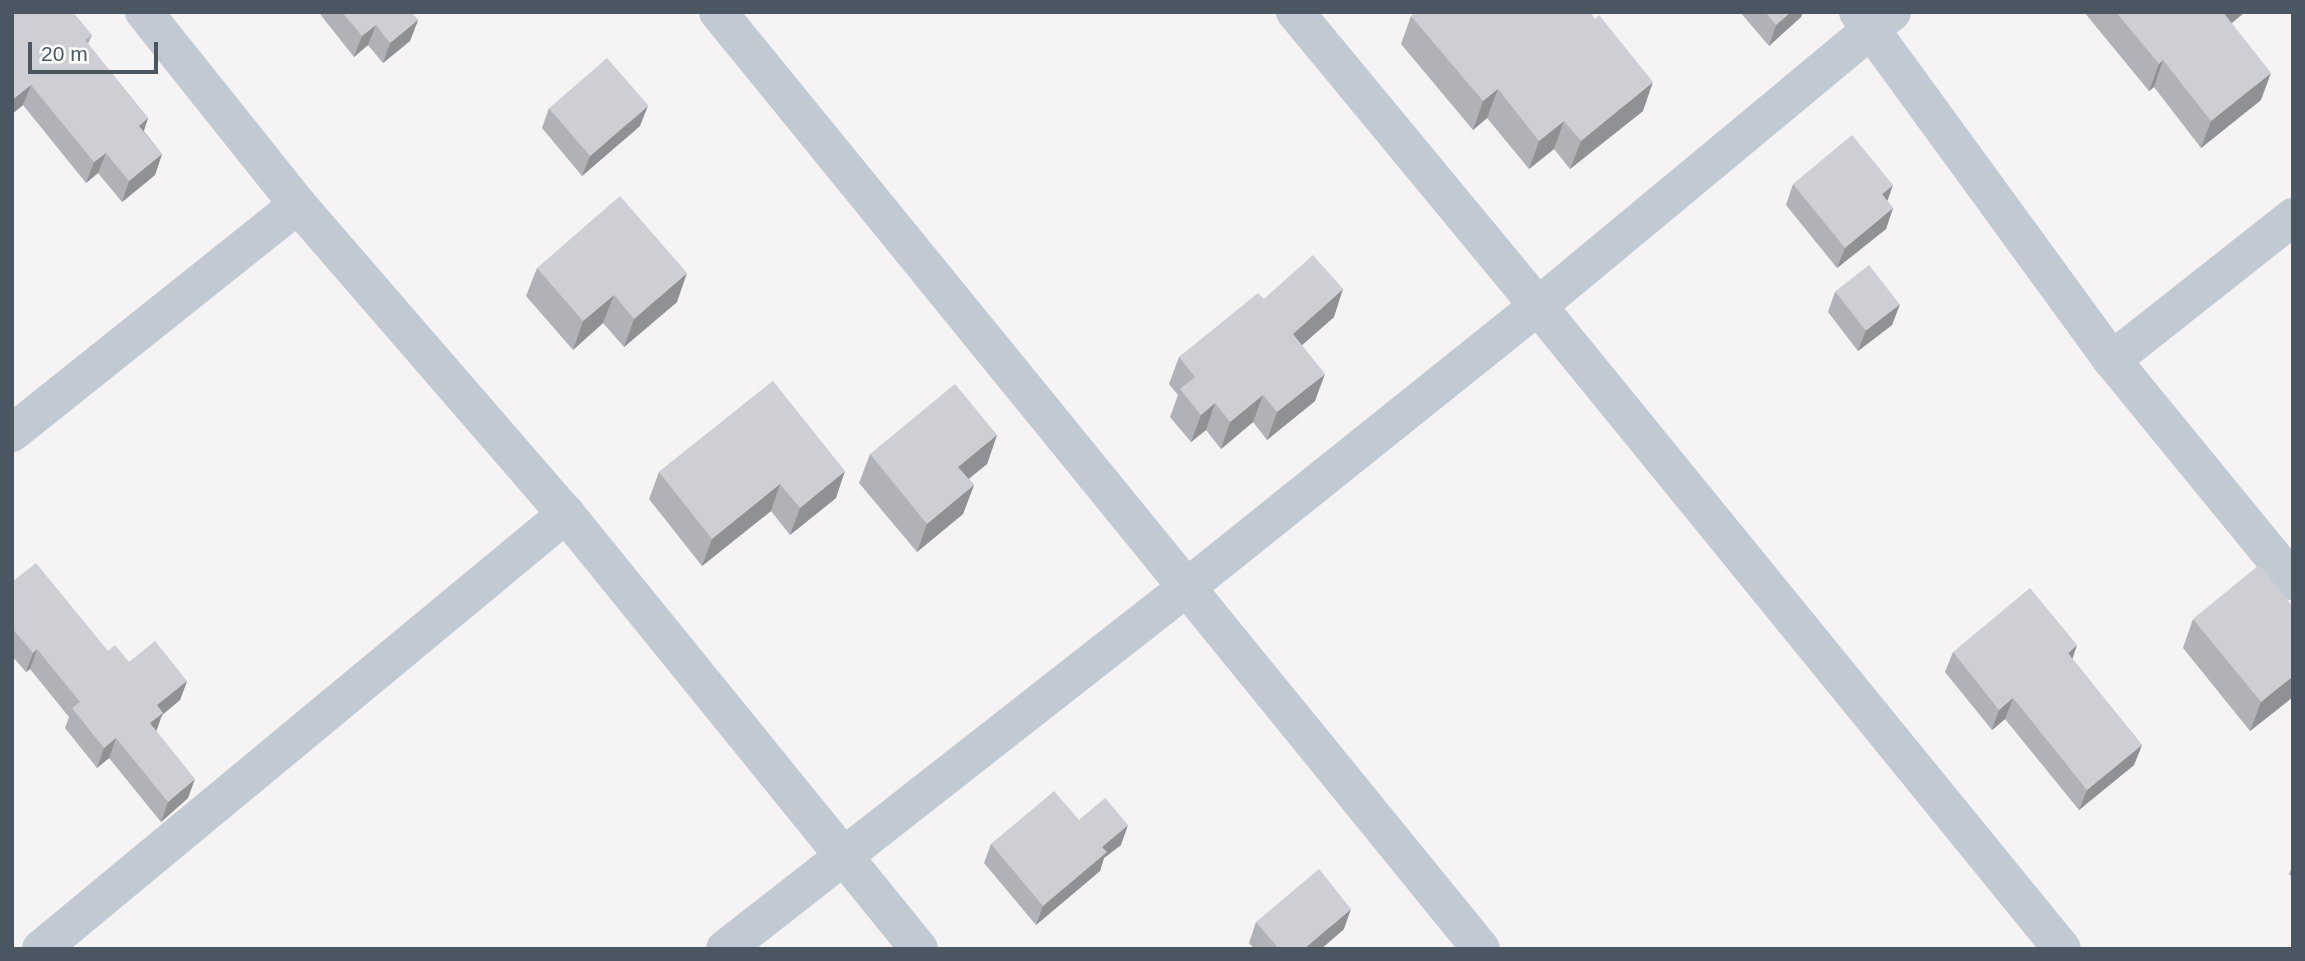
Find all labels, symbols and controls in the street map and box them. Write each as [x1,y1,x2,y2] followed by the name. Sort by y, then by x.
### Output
[32,28,161,72] scale bar
[41,42,88,65] text: 20 m

